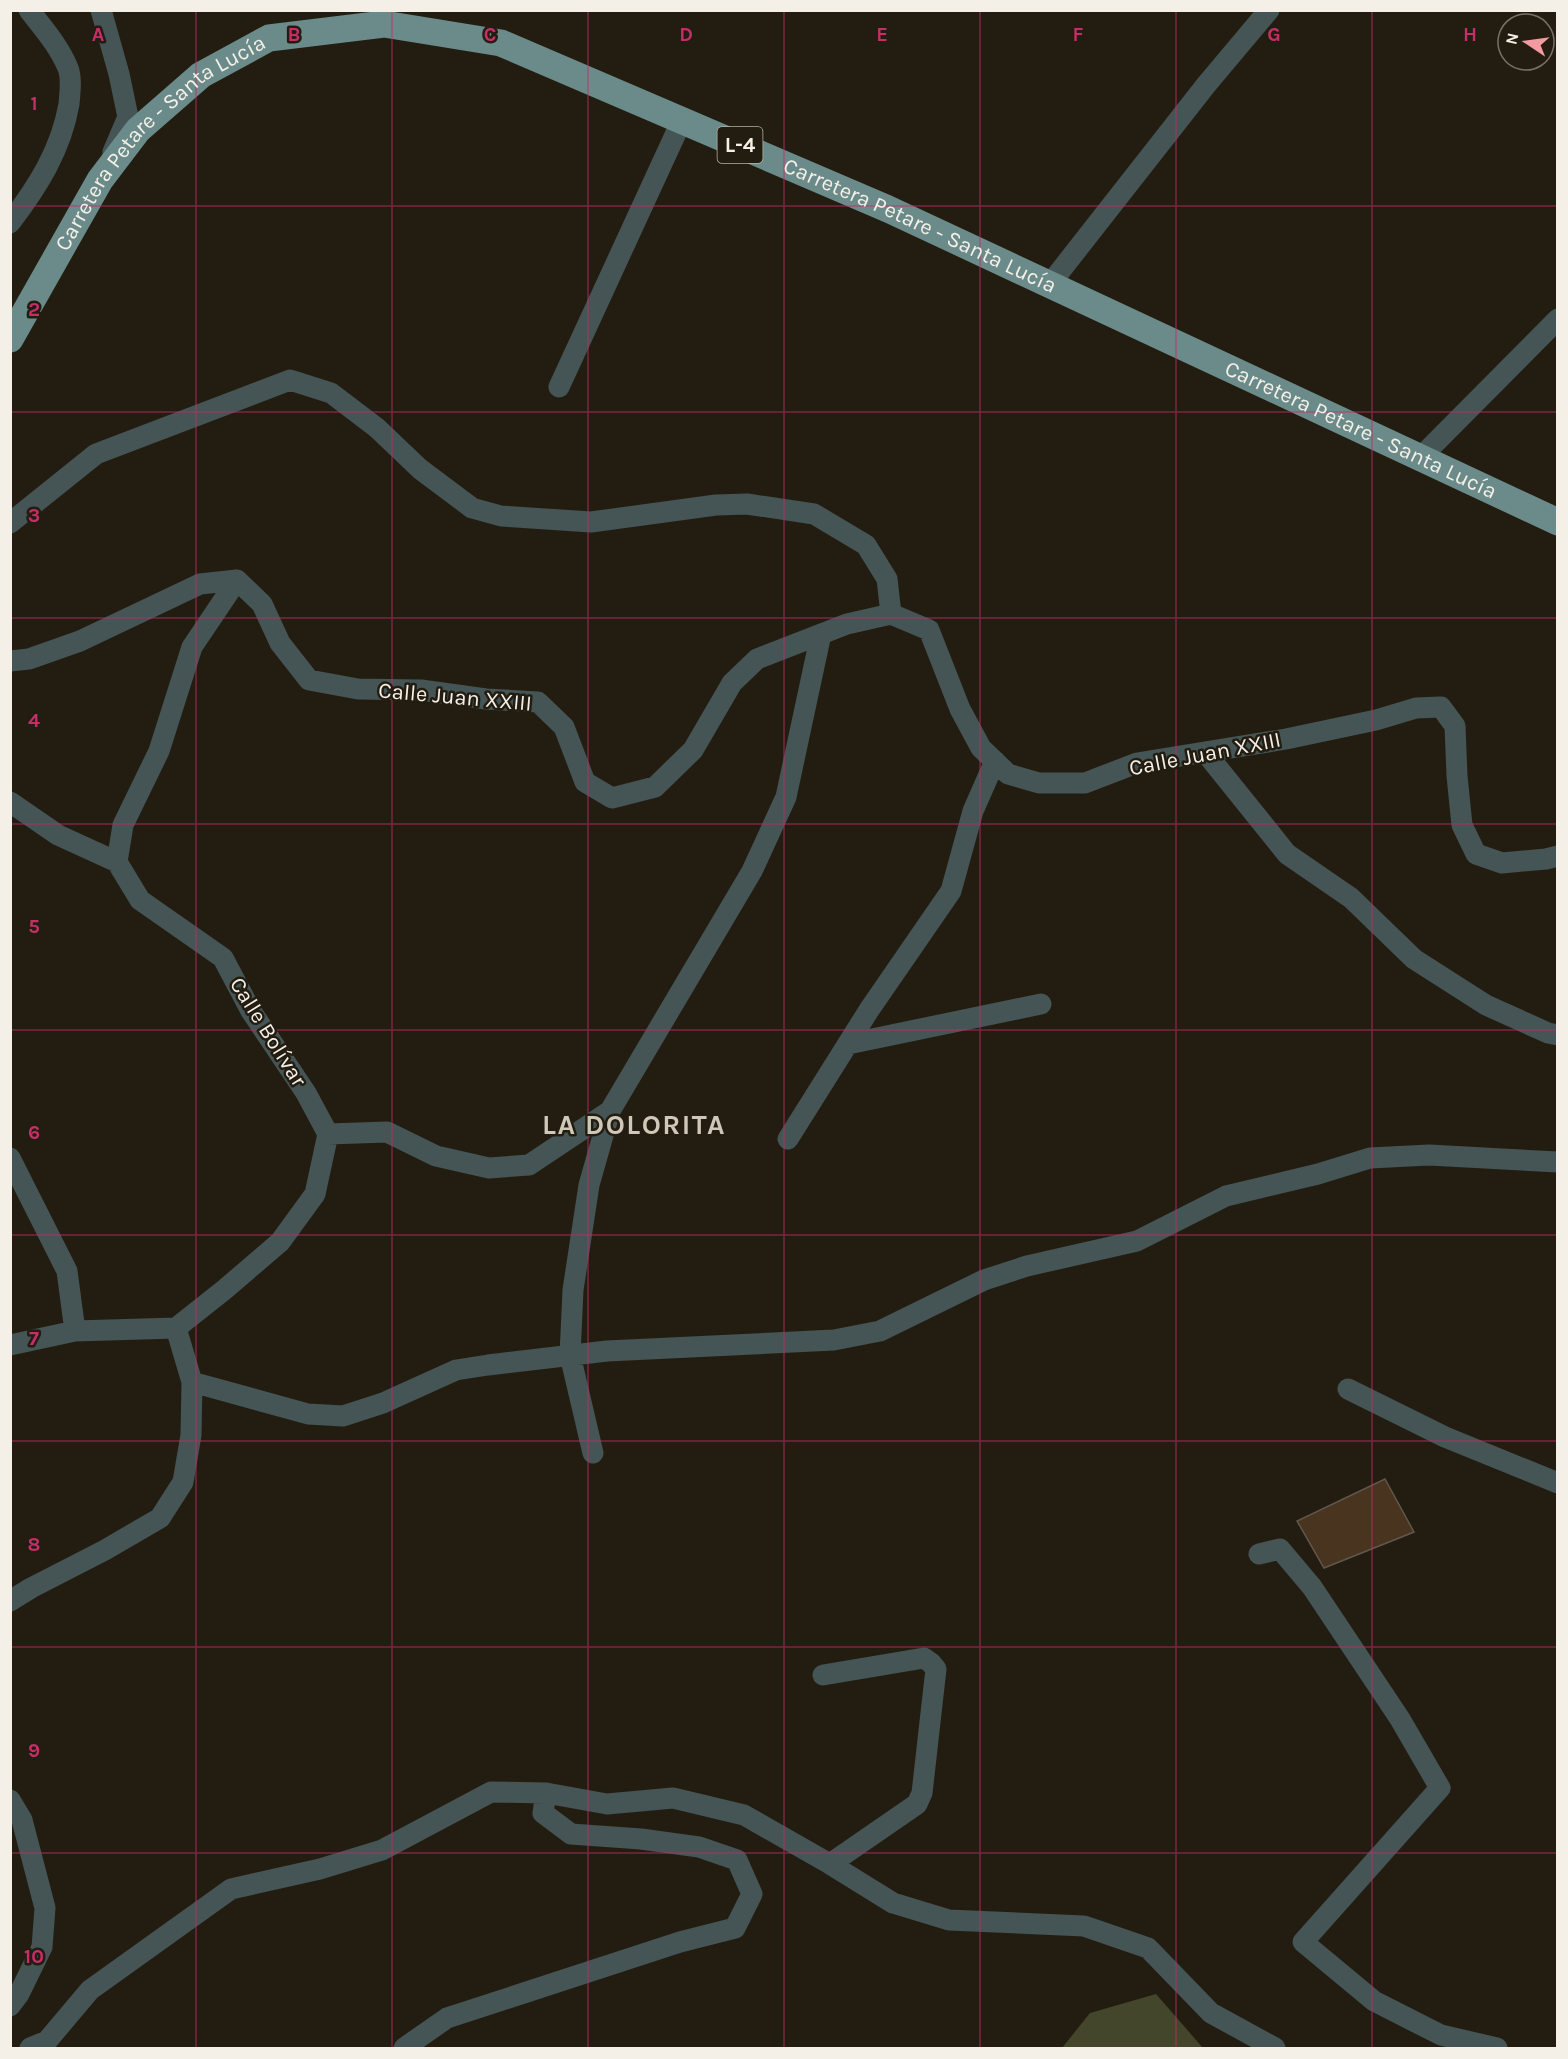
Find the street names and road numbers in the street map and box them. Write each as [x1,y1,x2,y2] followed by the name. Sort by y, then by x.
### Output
[50,29,270,255] street label: Carretera Petare - Santa Lucía
[718,127,762,163] road number: L-4
[779,153,1061,299] street label: Carretera Petare - Santa Lucía
[1221,355,1501,505] street label: Carretera Petare - Santa Lucía
[377,677,533,717] street label: Calle Juan XXIII
[1127,727,1283,781] street label: Calle Juan XXIII
[224,973,312,1091] street label: Calle Bolívar

